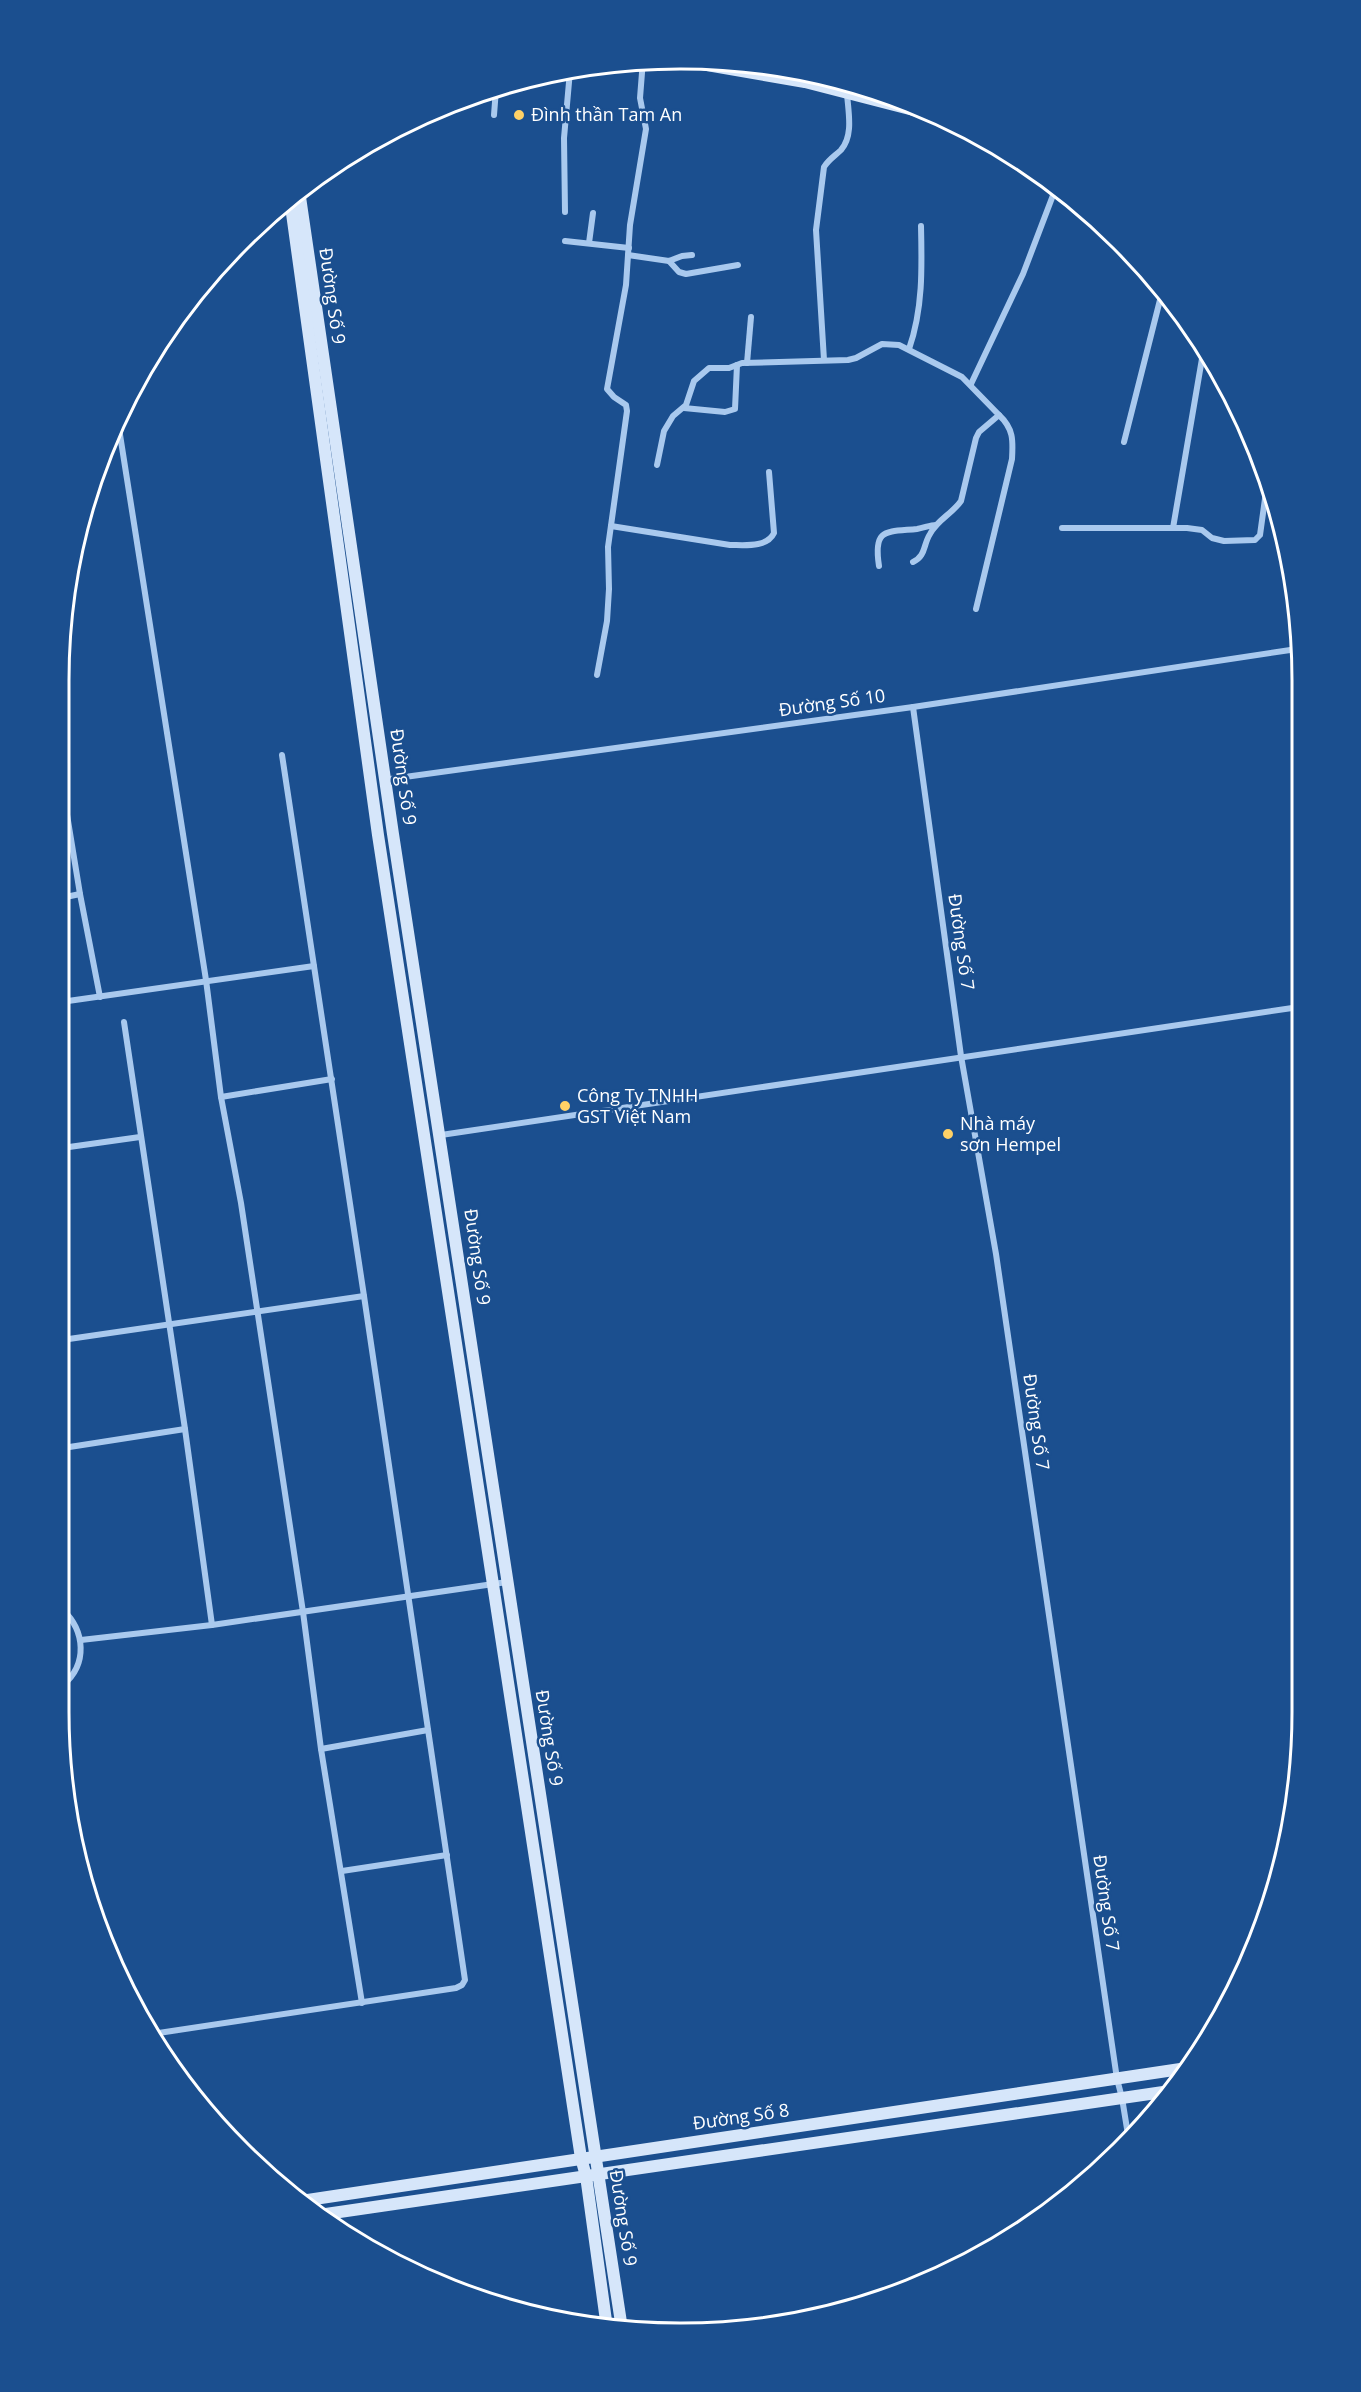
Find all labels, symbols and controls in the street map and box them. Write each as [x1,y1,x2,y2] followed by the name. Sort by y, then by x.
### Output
[531,102,682,126] place label: Đình thần Tam An
[512,108,526,122] marker: Đình thần Tam An
[314,246,352,346] street label: Đường Số 9
[777,683,887,721] street label: Đường Số 10
[385,727,423,827] street label: Đường Số 9
[943,892,981,992] street label: Đường Số 7
[577,1083,698,1128] place label: Công Ty TNHH GST Việt Nam
[558,1099,572,1113] marker: Công Ty TNHH GST Việt Nam
[960,1111,1061,1156] place label: Nhà máy sơn Hempel
[941,1127,955,1141] marker: Nhà máy sơn Hempel
[459,1207,497,1307] street label: Đường Số 9
[1018,1372,1056,1472] street label: Đường Số 7
[531,1688,569,1788] street label: Đường Số 9
[1088,1853,1126,1953] street label: Đường Số 7
[691,2097,791,2135] street label: Đường Số 8
[605,2168,643,2268] street label: Đường Số 9

